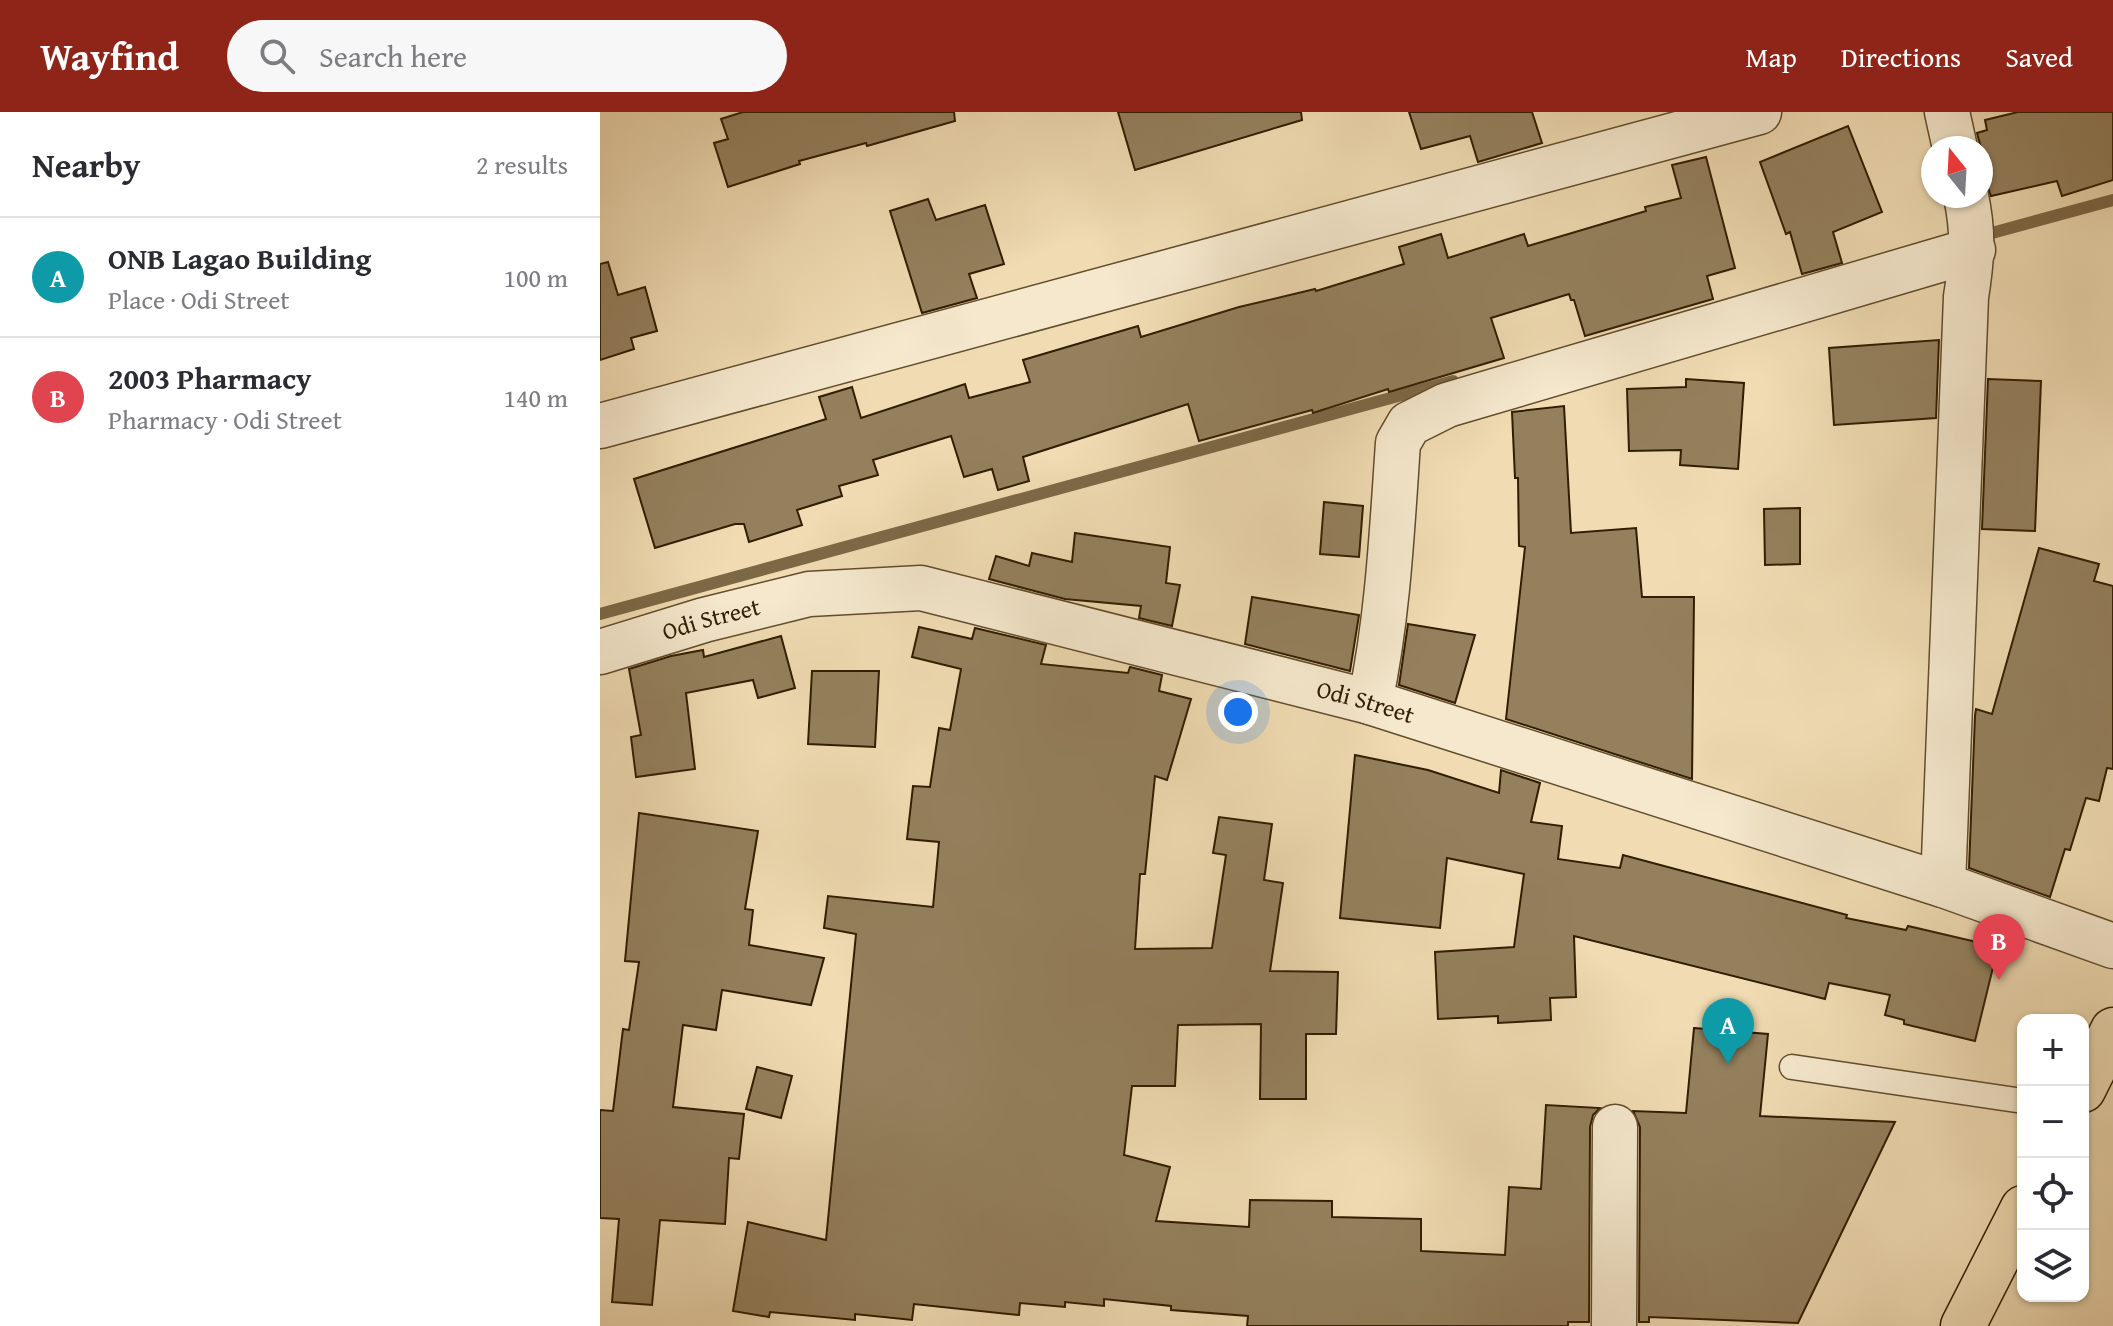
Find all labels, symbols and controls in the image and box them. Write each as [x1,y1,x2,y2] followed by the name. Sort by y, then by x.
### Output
[227,20,787,92] search box
[40,28,179,84] text: Wayfind
[255,34,299,78] icon: search
[319,34,467,78] text: Search here
[1745,36,1797,77] text: Map
[1841,36,1961,77] text: Directions
[2005,36,2073,77] text: Saved
[1921,136,1993,208] north arrow
[32,140,141,189] text: Nearby
[476,145,568,184] text: 2 results
[108,236,371,280] text: ONB Lagao Building
[50,258,66,297] text: A
[503,258,568,297] text: 100 m
[108,280,290,319] text: Place · Odi Street
[108,356,311,400] text: 2003 Pharmacy
[50,378,66,417] text: B
[503,378,568,417] text: 140 m
[108,400,342,439] text: Pharmacy · Odi Street
[658,589,764,649] street label: Odi Street
[1313,671,1420,732] street label: Odi Street
[1218,692,1258,732] your location
[1973,914,2025,980] pin: B
[1702,998,1754,1064] pin: A
[2017,1014,2089,1302] map controls
[2017,1014,2089,1086] button: +
[2017,1086,2089,1158] button: −
[2017,1158,2089,1230] button: locate
[2017,1230,2089,1302] button: layers

